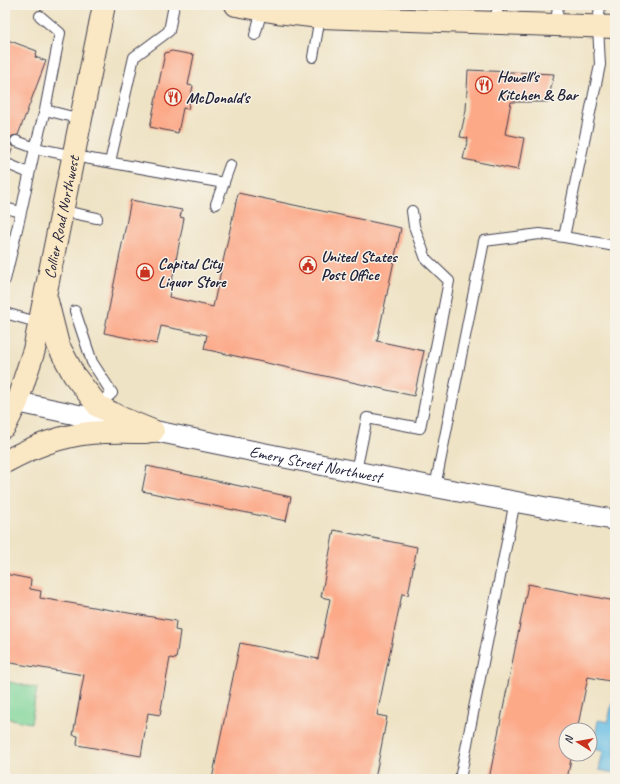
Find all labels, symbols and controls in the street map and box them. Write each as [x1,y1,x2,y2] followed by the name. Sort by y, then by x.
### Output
[497,67,580,105] place label: Howell's Kitchen & Bar
[474,75,494,95] restaurant icon: Howell's Kitchen & Bar
[163,87,183,107] restaurant icon: McDonald's
[186,88,251,108] place label: McDonald's
[40,153,84,281] street label: Collier Road Northwest
[321,247,398,285] place label: United States Post Office
[158,254,227,292] place label: Capital City Liquor Store
[298,255,318,275] public building icon: United States Post Office
[135,262,155,282] shop icon: Capital City Liquor Store
[248,442,386,488] street label: Emery Street Northwest
[558,722,598,762] north arrow
[561,733,576,745] text: N

